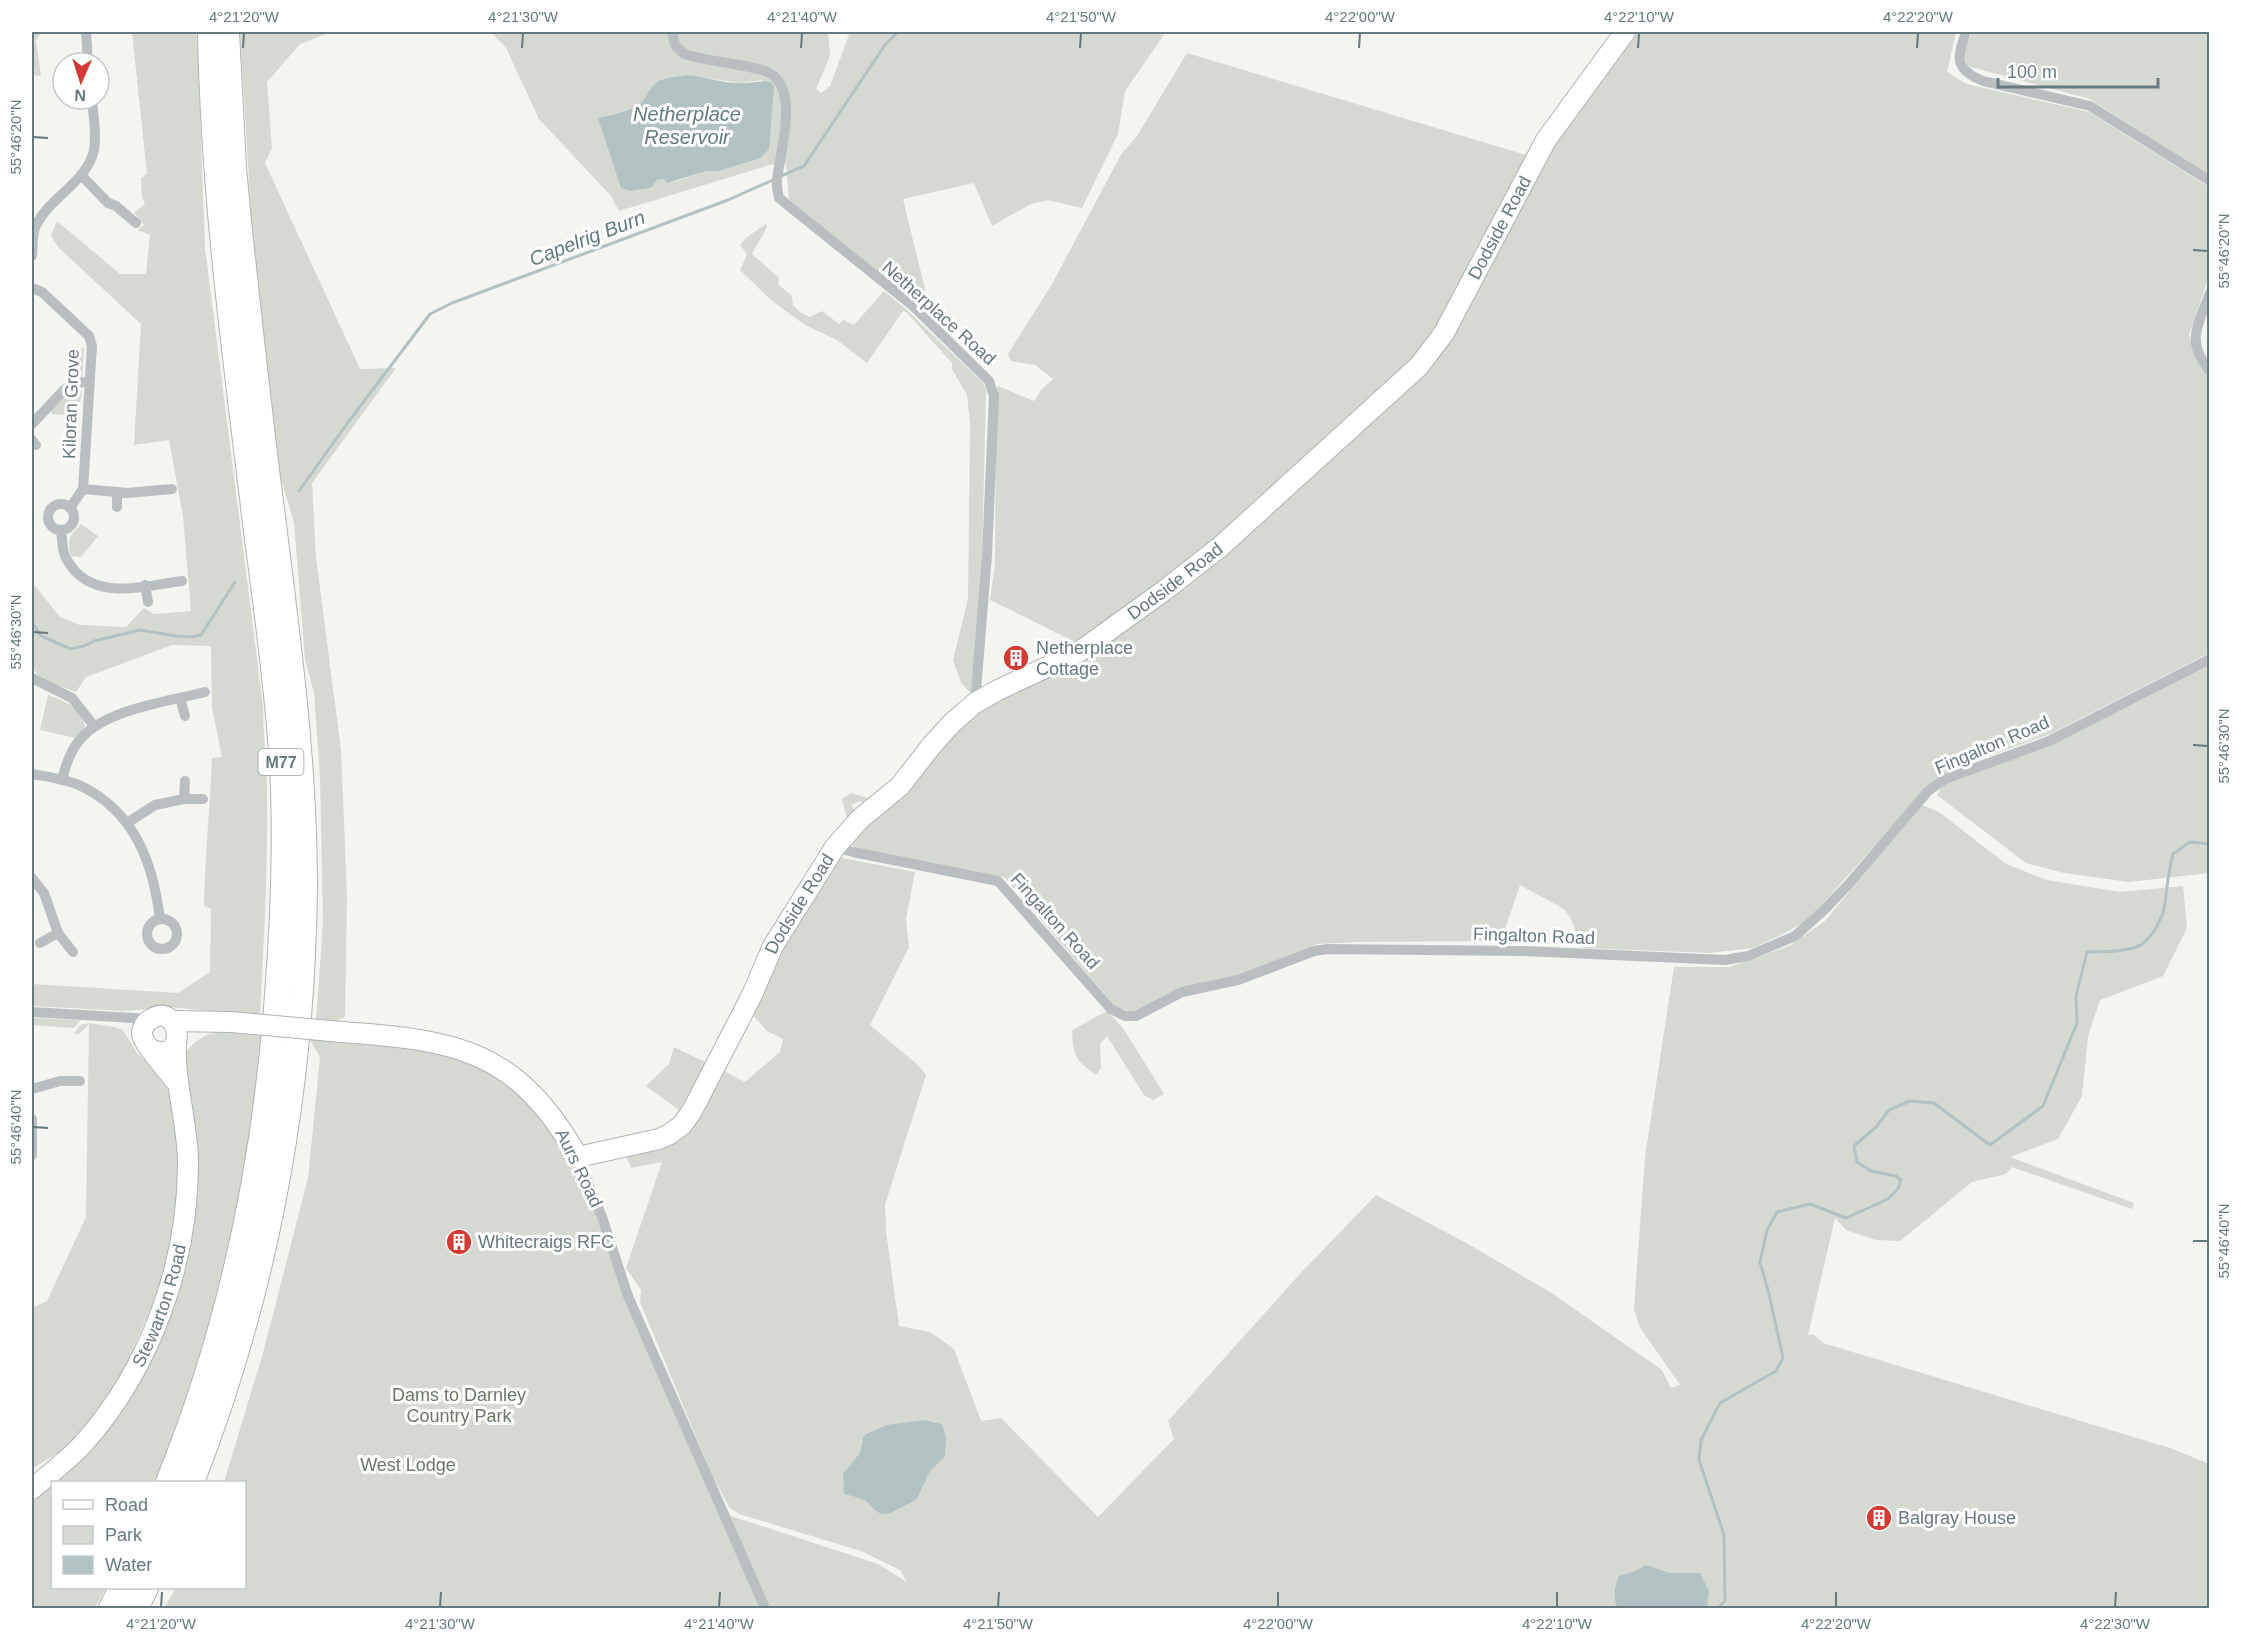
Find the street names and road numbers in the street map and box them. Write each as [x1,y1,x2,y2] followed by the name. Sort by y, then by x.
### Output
[1464,173,1535,283] street label: Dodside Road
[878,257,1000,369] street label: Netherplace Road
[59,349,83,459] street label: Kiloran Grove
[1124,539,1227,624] street label: Dodside Road
[1932,712,2052,778] street label: Fingalton Road
[258,749,304,775] road number: M77
[761,850,838,957] street label: Dodside Road
[1007,869,1103,973] street label: Fingalton Road
[1473,924,1595,948] street label: Fingalton Road
[551,1125,607,1211] street label: Aurs Road
[128,1242,190,1370] street label: Stewarton Road

